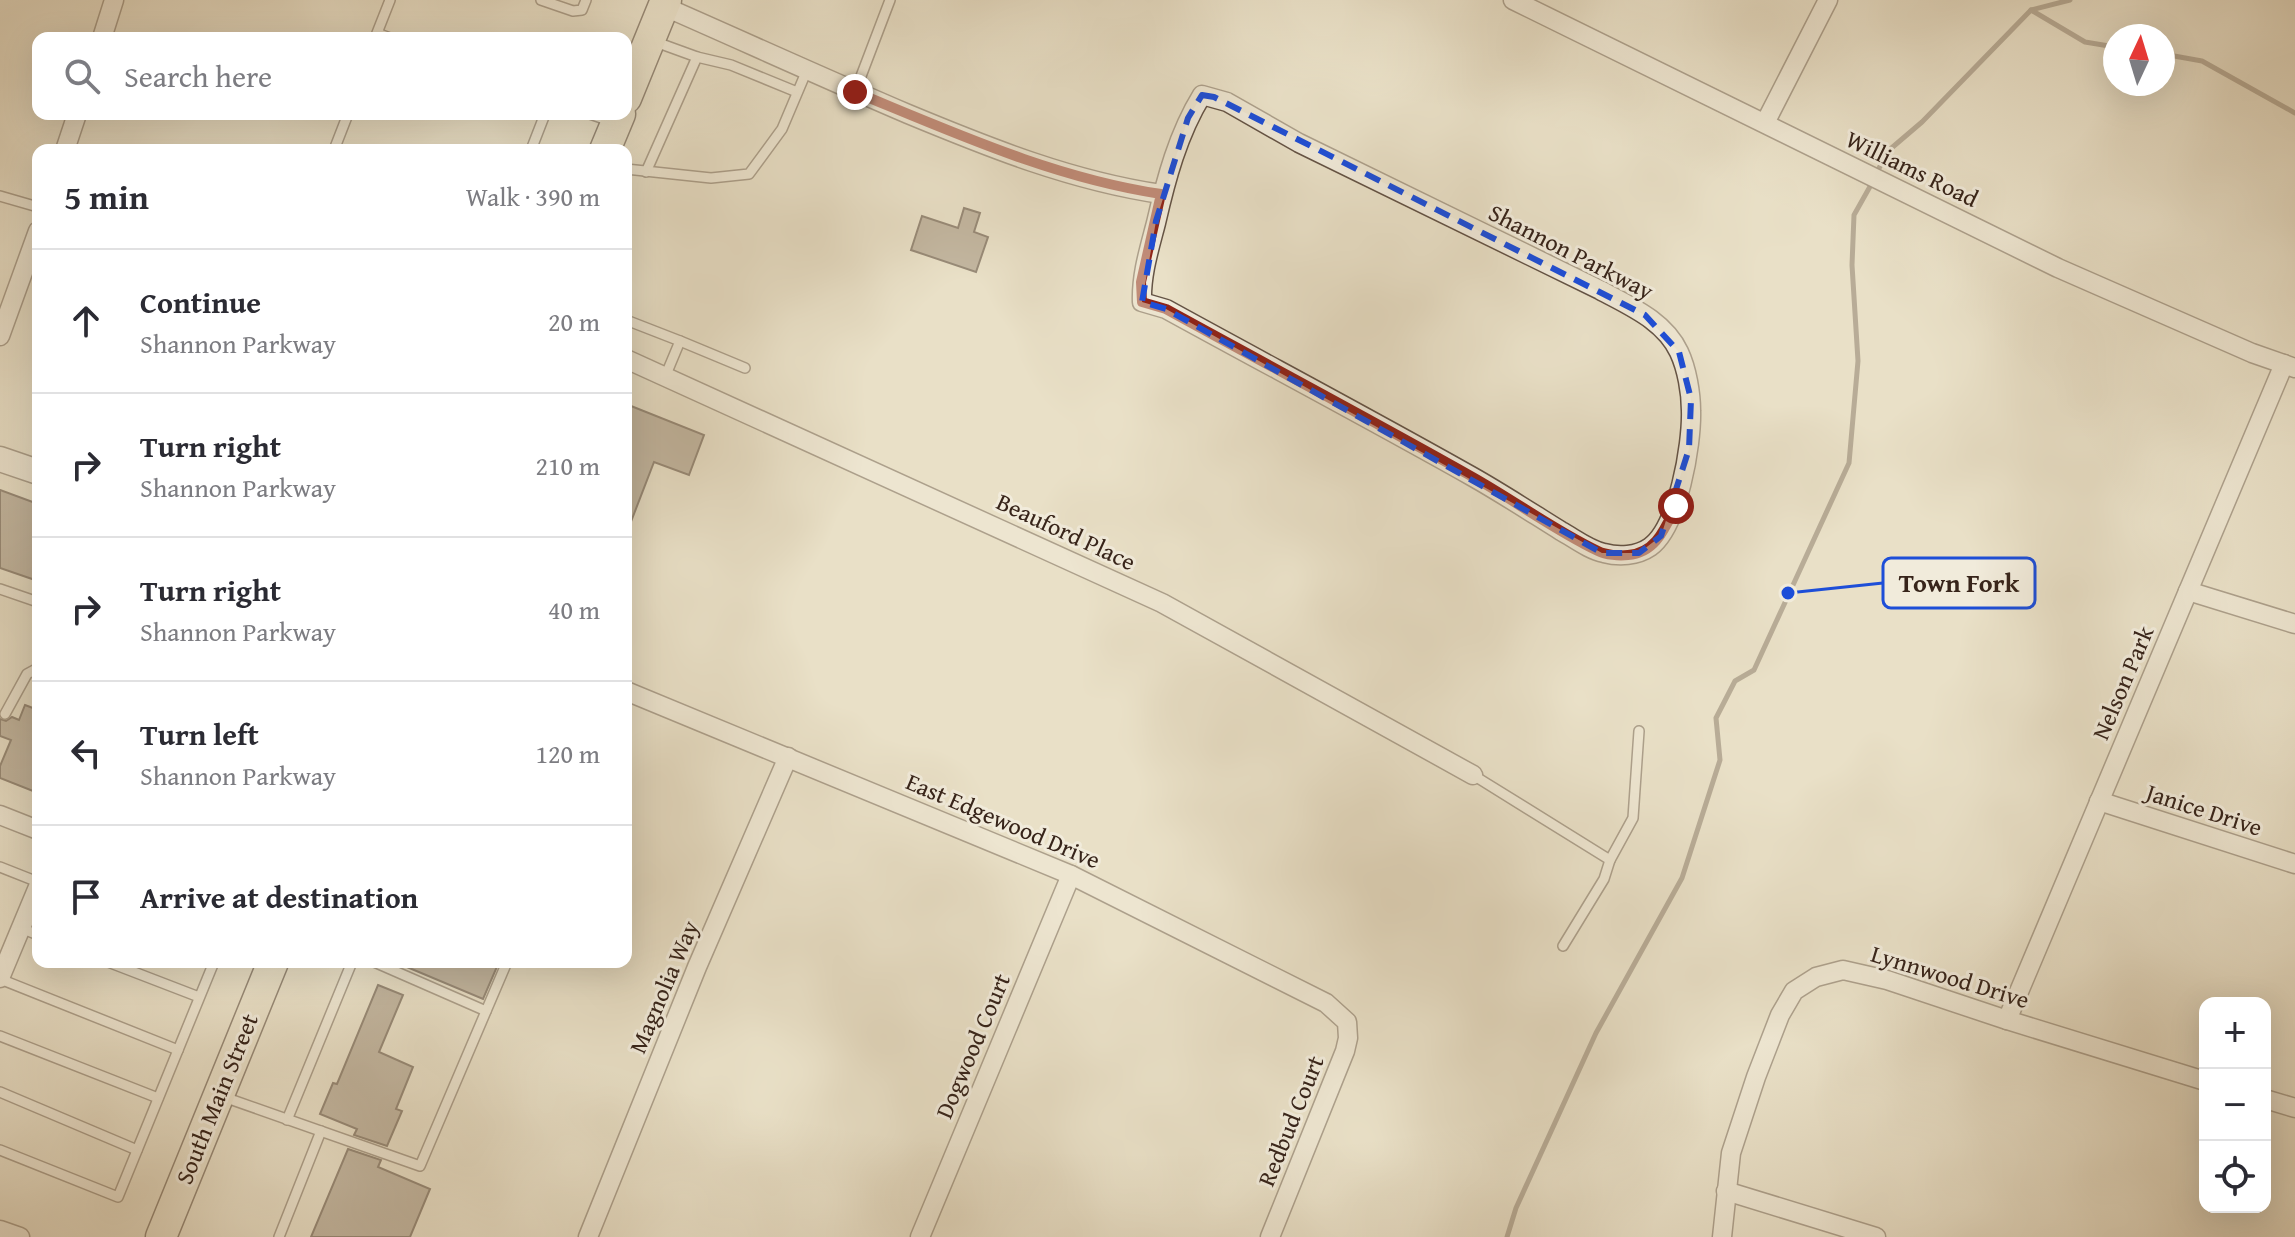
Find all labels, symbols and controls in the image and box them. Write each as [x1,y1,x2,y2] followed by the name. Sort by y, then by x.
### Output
[2103,24,2175,96] north arrow
[32,32,632,120] search box
[60,54,104,98] icon: search
[124,54,272,98] text: Search here
[837,74,873,110] route end
[1840,121,1984,216] street label: Williams Road
[64,172,149,221] text: 5 min
[466,177,600,216] text: Walk · 390 m
[1483,195,1660,308] street label: Shannon Parkway
[140,280,261,324] text: Continue
[64,299,108,343] icon: ahead
[548,302,600,341] text: 20 m
[140,324,336,363] text: Shannon Parkway
[140,424,281,468] text: Turn right
[64,443,108,487] icon: right
[535,446,600,485] text: 210 m
[140,468,336,507] text: Shannon Parkway
[991,484,1141,579] street label: Beauford Place
[1658,488,1694,524] route start
[1883,558,2035,608] callout: Town Fork
[1899,563,2020,602] text: Town Fork
[140,568,281,612] text: Turn right
[64,587,108,631] icon: right
[548,590,600,629] text: 40 m
[140,612,336,651] text: Shannon Parkway
[2083,620,2163,745] street label: Nelson Park
[140,712,259,756] text: Turn left
[64,731,108,775] icon: left
[535,734,600,773] text: 120 m
[140,756,336,795] text: Shannon Parkway
[901,764,1106,877] street label: East Edgewood Drive
[2139,773,2267,845] street label: Janice Drive
[64,875,108,919] icon: arrive
[140,875,418,919] text: Arrive at destination
[620,915,707,1059] street label: Magnolia Way
[1867,936,2034,1017] street label: Lynnwood Drive
[926,967,1019,1124] street label: Dogwood Court
[2199,997,2271,1213] map controls
[2199,997,2271,1069] button: +
[166,1008,267,1189] street label: South Main Street
[1248,1050,1333,1191] street label: Redbud Court
[2199,1069,2271,1141] button: −
[2199,1141,2271,1213] button: locate

